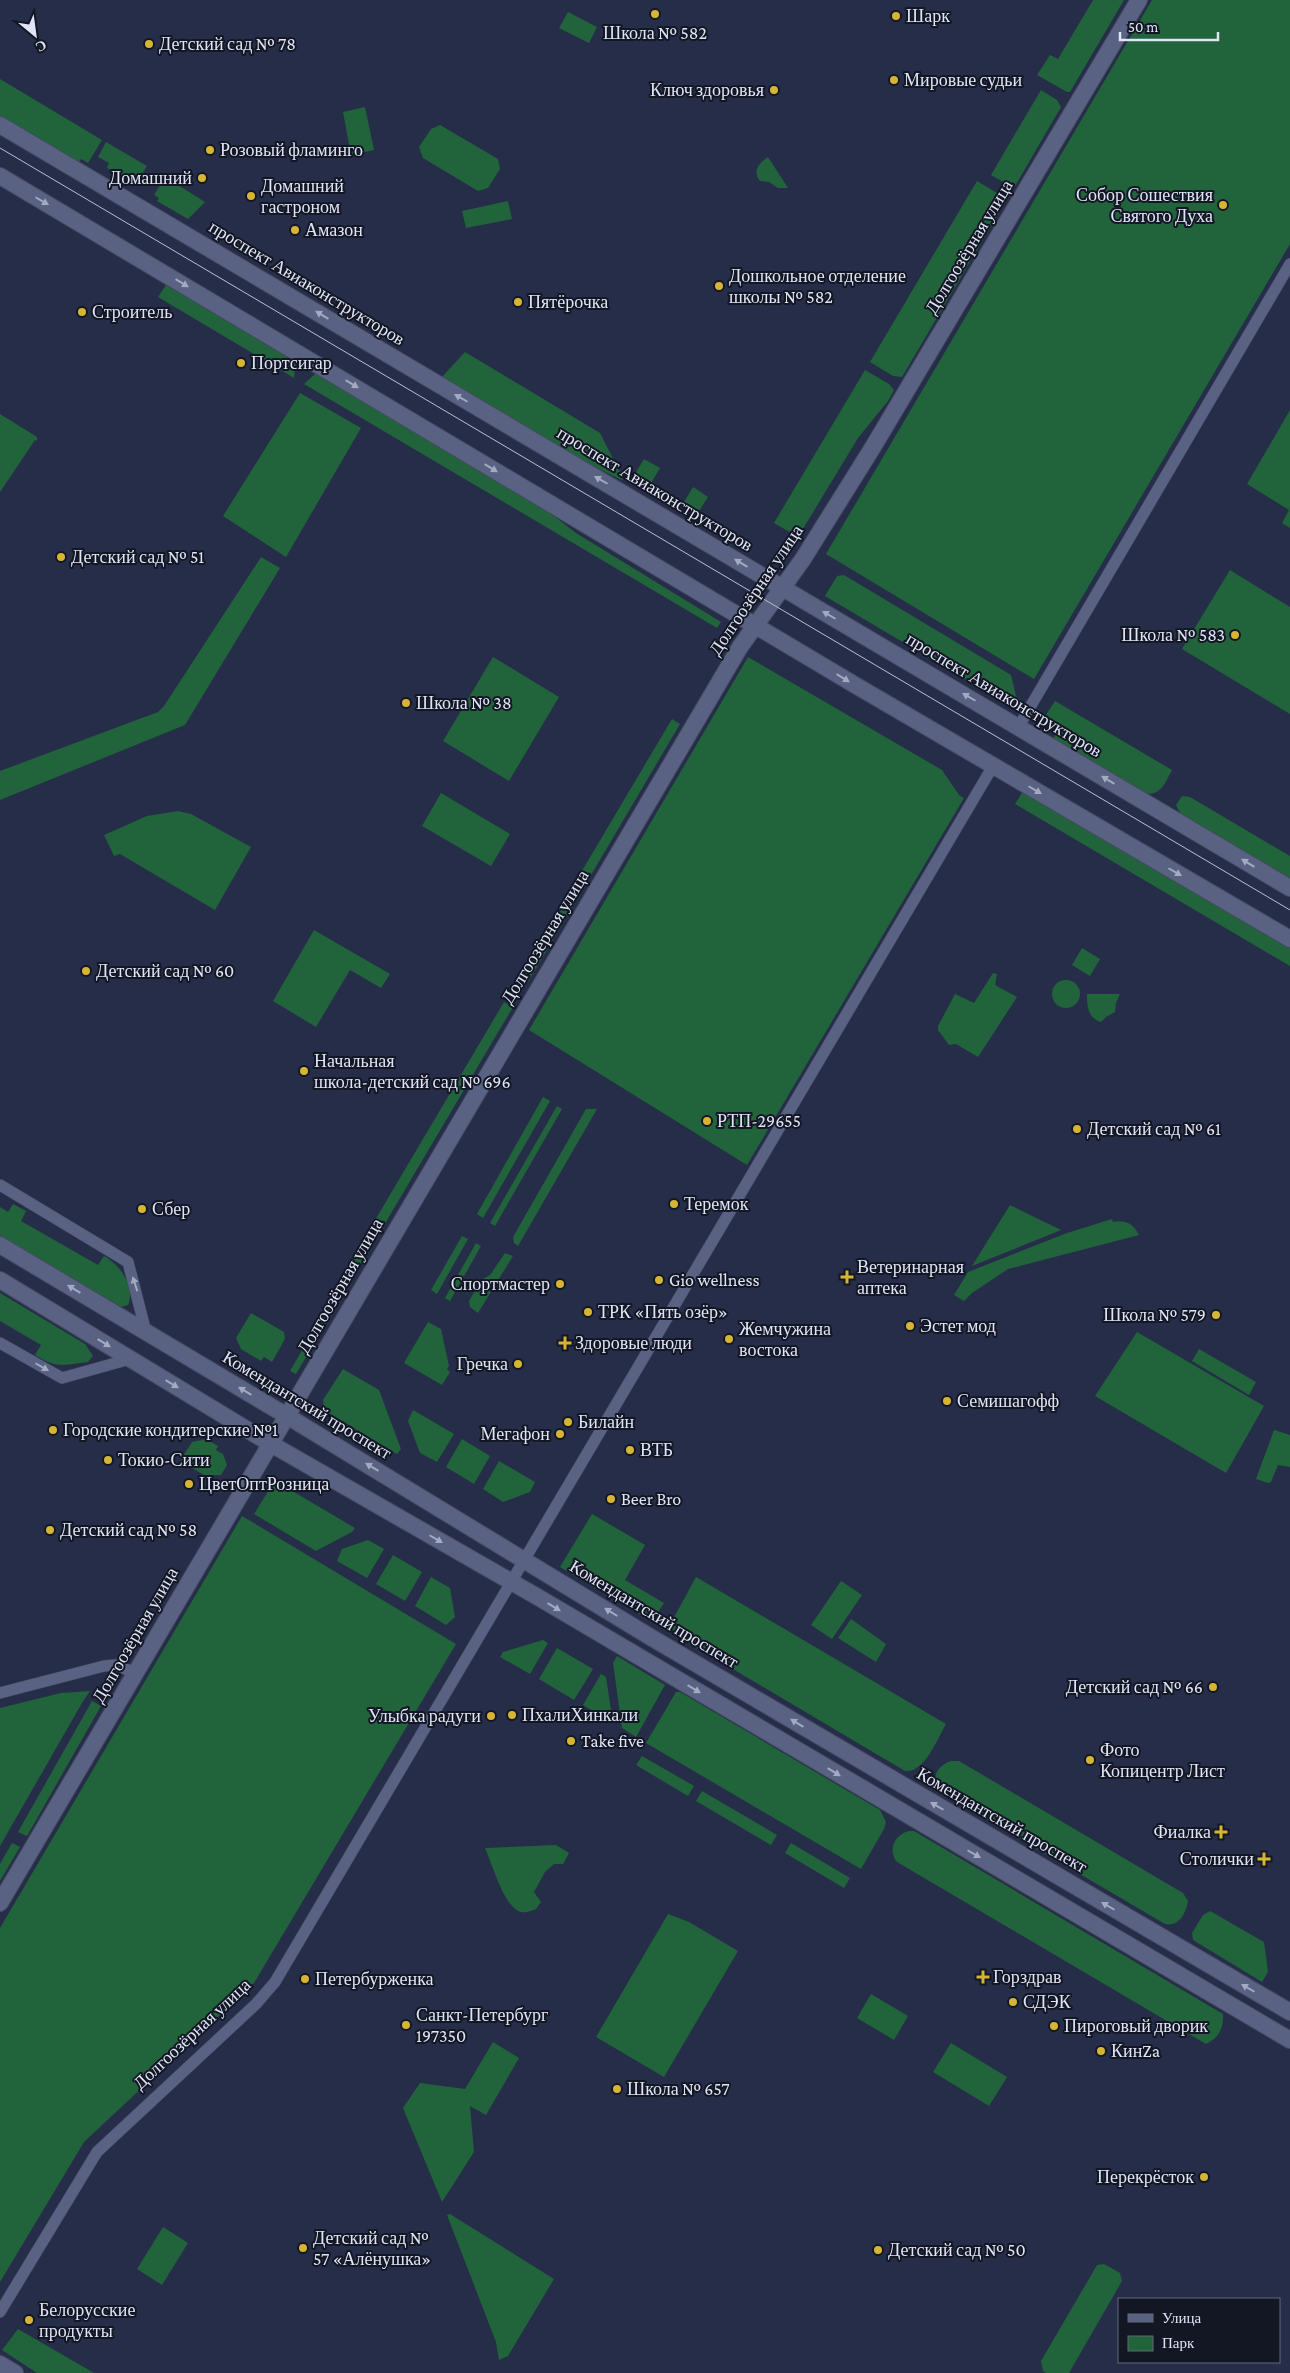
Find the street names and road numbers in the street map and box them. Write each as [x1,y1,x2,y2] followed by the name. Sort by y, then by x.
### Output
[921,176,1017,318] street label: Долгоозёрная улица
[206,217,408,349] street label: проспект Авиаконструкторов
[554,423,756,555] street label: проспект Авиаконструкторов
[705,521,807,659] street label: Долгоозёрная улица
[903,629,1105,761] street label: проспект Авиаконструкторов
[497,866,593,1008] street label: Долгоозёрная улица
[293,1215,387,1357] street label: Долгоозёрная улица
[219,1347,395,1463] street label: Комендантский проспект
[566,1556,742,1672] street label: Комендантский проспект
[88,1564,182,1706] street label: Долгоозёрная улица
[913,1763,1091,1877] street label: Комендантский проспект
[129,1975,255,2093] street label: Долгоозёрная улица

